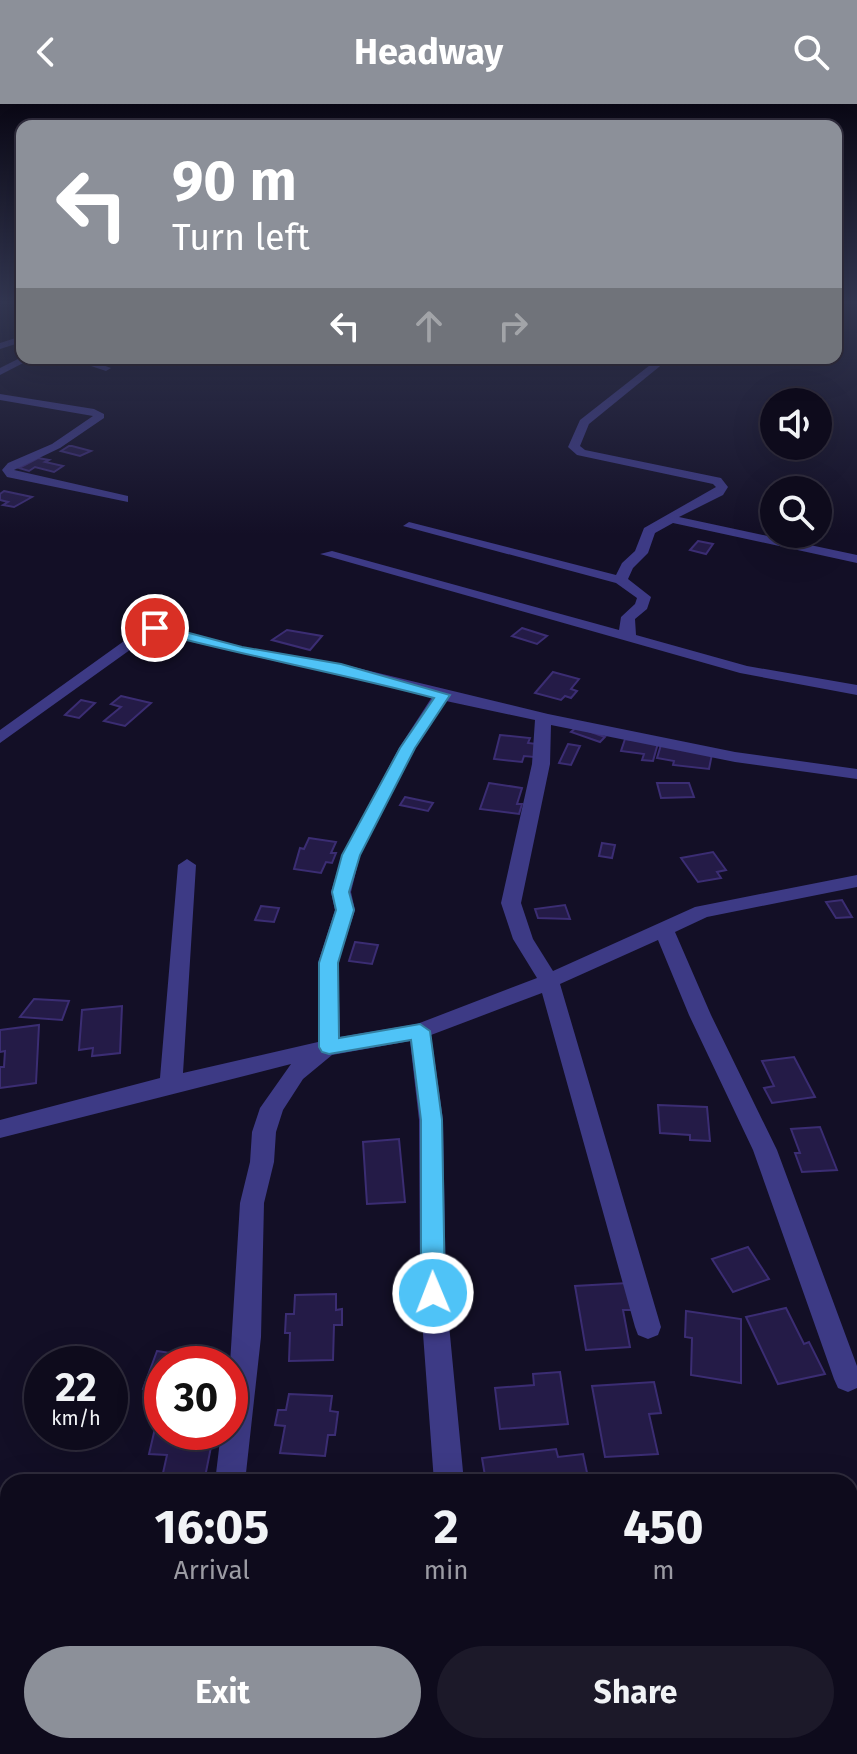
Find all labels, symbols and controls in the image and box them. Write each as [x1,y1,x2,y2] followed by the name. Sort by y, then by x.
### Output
[24,30,68,74] icon: back
[354,30,503,74] text: Headway
[789,30,833,74] icon: search
[172,148,297,215] text: 90 m
[40,152,144,256] icon: left
[172,216,310,260] text: Turn left
[323,304,367,348] icon: left
[407,304,451,348] icon: ahead
[491,304,535,348] icon: right
[760,388,832,548] map controls
[760,388,832,460] button: sound
[760,476,832,548] button: search
[121,594,189,662] pin
[133,606,177,650] icon: arrive
[391,1251,475,1335] position arrow
[144,1346,248,1450] speed limit sign: 30
[55,1364,97,1412] text: 22
[51,1406,101,1430] text: km/h
[155,1498,269,1556] text: 16:05
[434,1498,459,1556] text: 2
[623,1498,704,1556] text: 450
[174,1555,250,1586] text: Arrival
[424,1555,469,1586] text: min
[652,1555,674,1586] text: m
[24,1646,421,1738] button: Exit
[437,1646,834,1738] button: Share

